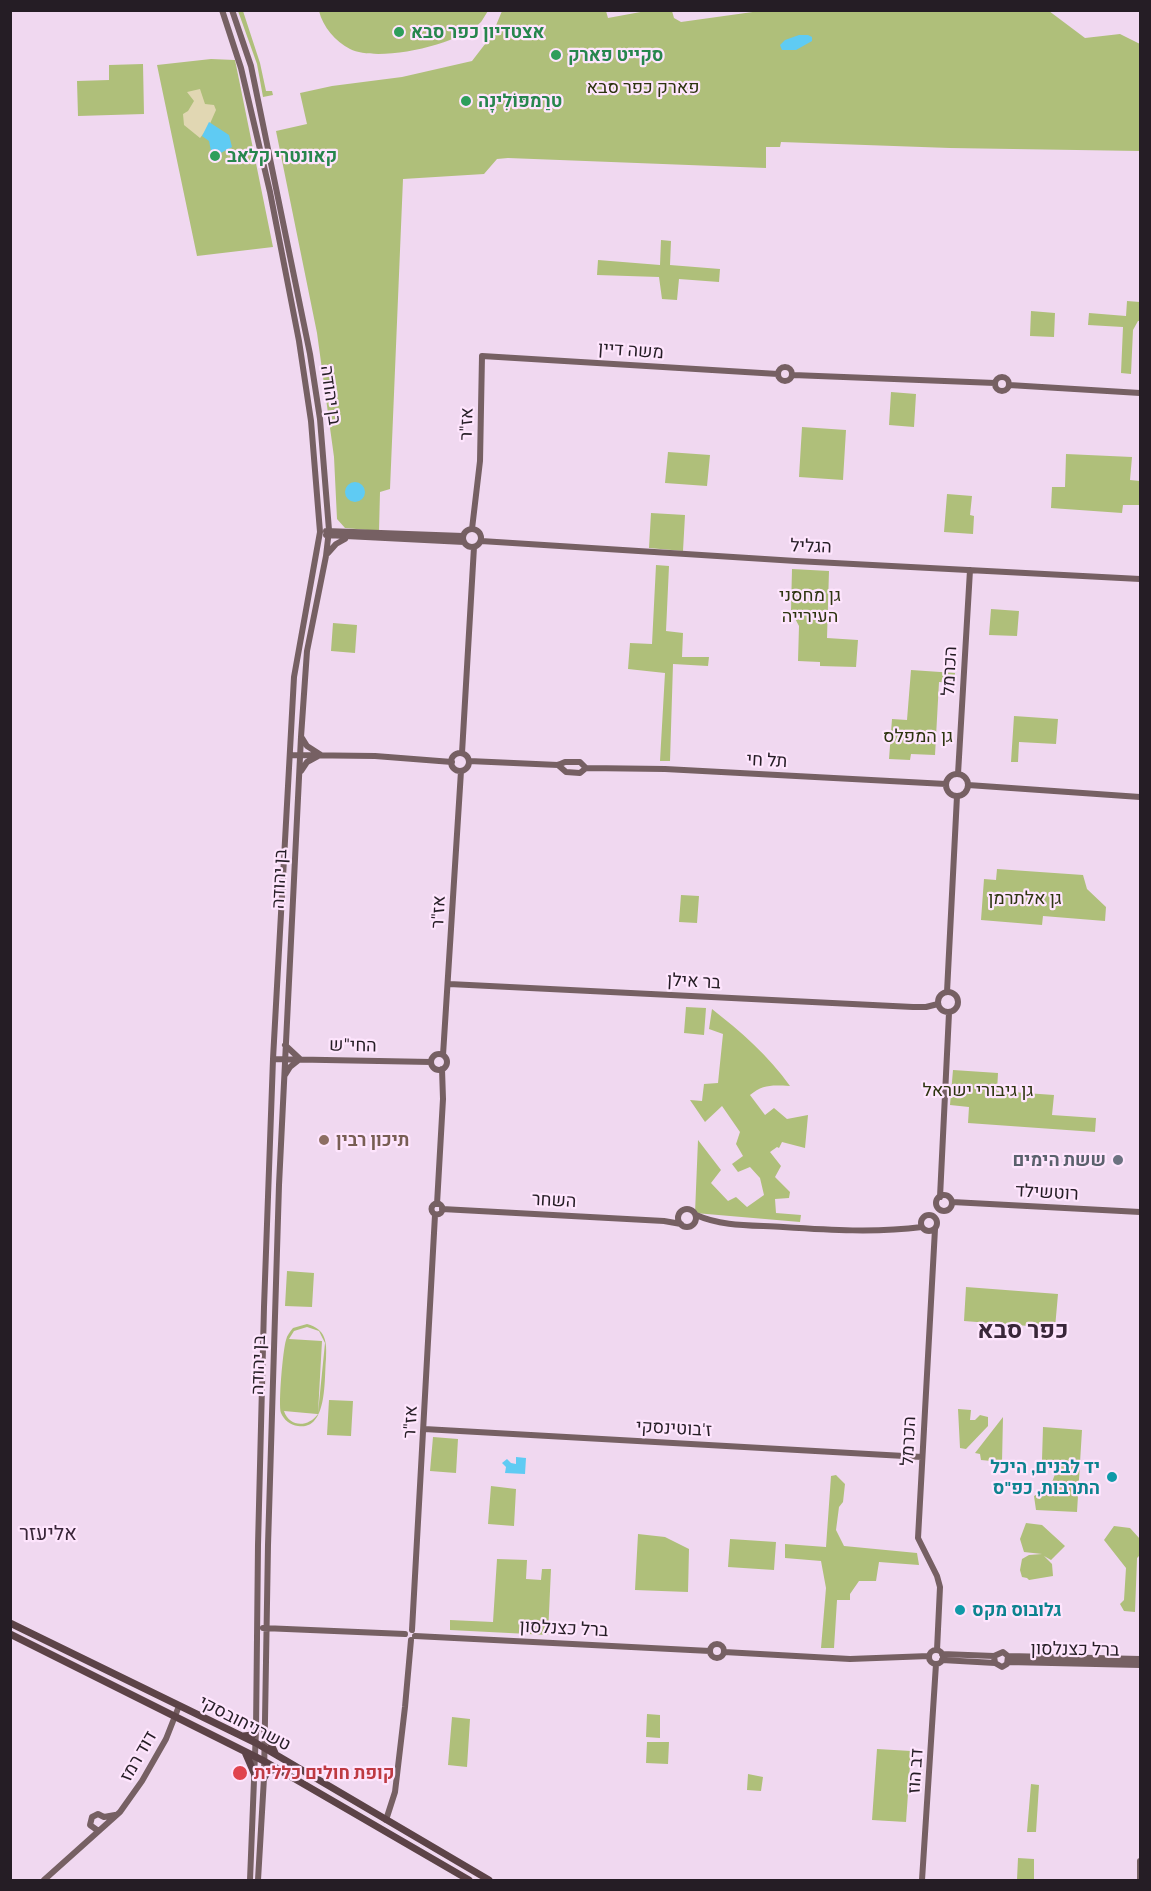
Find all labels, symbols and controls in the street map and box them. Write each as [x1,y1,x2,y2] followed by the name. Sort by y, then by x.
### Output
[411,21,545,43] place label: אצטדיון כפר סבא
[392,25,406,39] marker: אצטדיון כפר סבא
[568,44,663,66] place label: סקייט פארק
[549,48,563,62] marker: סקייט פארק
[586,76,700,98] park label: פארק כפר סבא
[478,90,562,112] place label: טרַמפּוֹלִינָה
[459,94,473,108] marker: טרַמפּוֹלִינָה
[227,145,337,167] place label: קאונטרי קלאב
[208,149,222,163] marker: קאונטרי קלאב
[597,337,665,363] street label: משה דיין
[316,364,346,426] street label: בן יהודה
[455,407,477,441] street label: אז"ר
[790,534,832,558] street label: הגליל
[779,584,841,626] park label: גן מחסני העירייה
[937,646,961,696] street label: הכרמל
[883,725,953,747] park label: גן המפלס
[746,748,788,772] street label: תל חי
[267,848,291,910] street label: בן יהודה
[988,887,1062,909] park label: גן אלתרמן
[426,895,450,929] street label: אז"ר
[667,969,721,993] street label: בר אילן
[329,1034,377,1056] street label: החי"ש
[923,1079,1033,1101] park label: גן גיבורי ישראל
[336,1129,409,1151] place label: תיכון רבין
[317,1133,331,1147] marker: תיכון רבין
[1012,1149,1106,1171] place label: ששת הימים
[1111,1153,1125,1167] marker: ששת הימים
[1015,1180,1079,1204] street label: רוטשילד
[531,1188,577,1212] street label: השחר
[978,1316,1068,1344] district label: כפר סבא
[246,1335,270,1395] street label: בן יהודה
[398,1405,422,1439] street label: אז"ר
[635,1415,713,1441] street label: ז'בוטינסקי
[896,1416,920,1466] street label: הכרמל
[990,1456,1100,1498] place label: יד לבנים, היכל התרבות, כפ"ס
[1105,1470,1119,1484] marker: יד לבנים, היכל התרבות, כפ"ס
[19,1521,77,1545] district label: אליעזר
[972,1599,1062,1621] place label: גלובוס מקס
[953,1603,967,1617] marker: גלובוס מקס
[519,1615,609,1641] street label: ברל כצנלסון
[1030,1637,1120,1661] street label: ברל כצנלסון
[196,1691,294,1755] street label: טשרניחובסקי
[115,1727,161,1785] street label: דוד רמז
[903,1748,927,1794] street label: דב הוז
[254,1762,395,1784] place label: קופת חולים כללית
[231,1764,249,1782] marker: קופת חולים כללית

